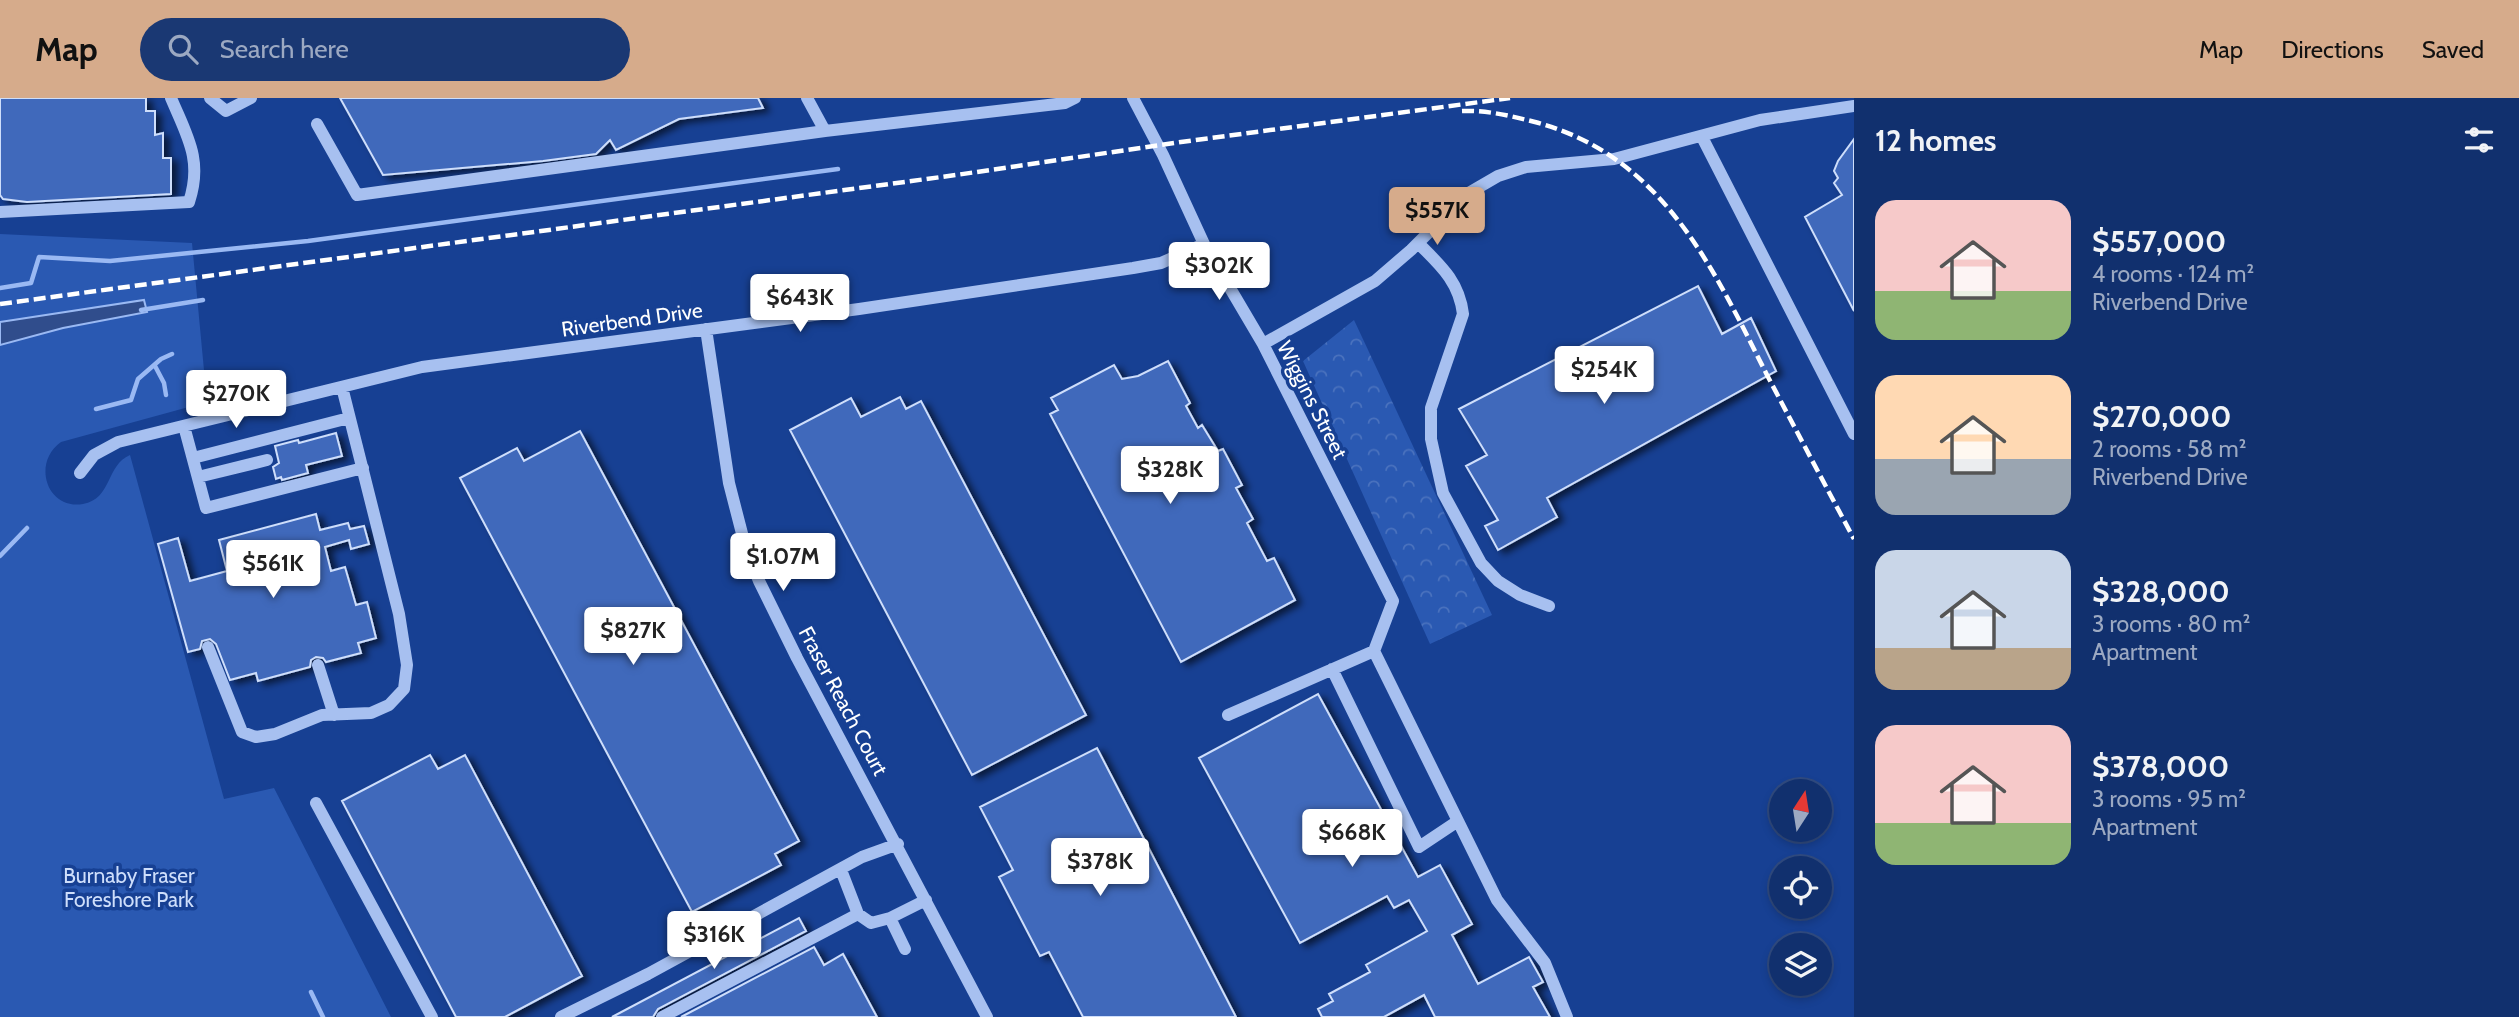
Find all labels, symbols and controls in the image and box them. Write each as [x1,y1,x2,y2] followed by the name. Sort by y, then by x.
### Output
[140,18,630,81] search box
[35,29,98,69] text: Map
[164,30,202,68] icon: search
[220,33,349,65] text: Search here
[2199,35,2243,64] text: Map
[2281,35,2384,64] text: Directions
[2422,35,2484,64] text: Saved
[2460,121,2498,159] icon: filters
[1875,122,1997,159] text: 12 homes
[1388,188,1486,247] pin: $557K
[1405,196,1469,224] text: $557K
[2092,223,2226,260] text: $557,000
[1931,228,2015,312] icon: home
[1170,242,1268,302] pin: $302K
[1185,251,1253,279] text: $302K
[2092,260,2254,288] text: 4 rooms · 124 m²
[751,274,849,334] pin: $643K
[766,283,834,311] text: $643K
[2092,288,2248,316] text: Riverbend Drive
[560,297,704,342] street label: Riverbend Drive
[1272,337,1353,463] street label: Wiggins Street
[1555,346,1653,406] pin: $254K
[1571,355,1637,383] text: $254K
[187,370,285,430] pin: $270K
[202,379,270,407] text: $270K
[2092,398,2231,435] text: $270,000
[1931,403,2015,487] icon: home
[2092,435,2246,463] text: 2 rooms · 58 m²
[1121,446,1219,506] pin: $328K
[1137,455,1203,483] text: $328K
[2092,463,2248,491] text: Riverbend Drive
[726,533,840,593] pin: $1.07M
[224,540,322,600] pin: $561K
[746,542,820,570] text: $1.07M
[242,549,304,577] text: $561K
[2092,573,2230,610] text: $328,000
[1931,578,2015,662] icon: home
[584,608,682,667] pin: $827K
[2092,610,2250,638] text: 3 rooms · 80 m²
[600,616,666,644] text: $827K
[794,622,893,780] street label: Fraser Reach Court
[2092,638,2197,666] text: Apartment
[2092,748,2229,785] text: $378,000
[1931,753,2015,837] icon: home
[1769,779,1832,842] north arrow
[1769,779,1832,996] map controls
[2092,785,2246,813] text: 3 rooms · 95 m²
[1303,810,1401,869] pin: $668K
[2092,813,2197,841] text: Apartment
[1318,818,1386,846] text: $668K
[1051,838,1149,898] pin: $378K
[1067,847,1133,875] text: $378K
[1769,856,1832,919] button: locate
[63,863,195,912] park label: Burnaby Fraser Foreshore Park
[665,912,763,971] pin: $316K
[683,920,745,948] text: $316K
[1769,933,1832,996] button: layers

